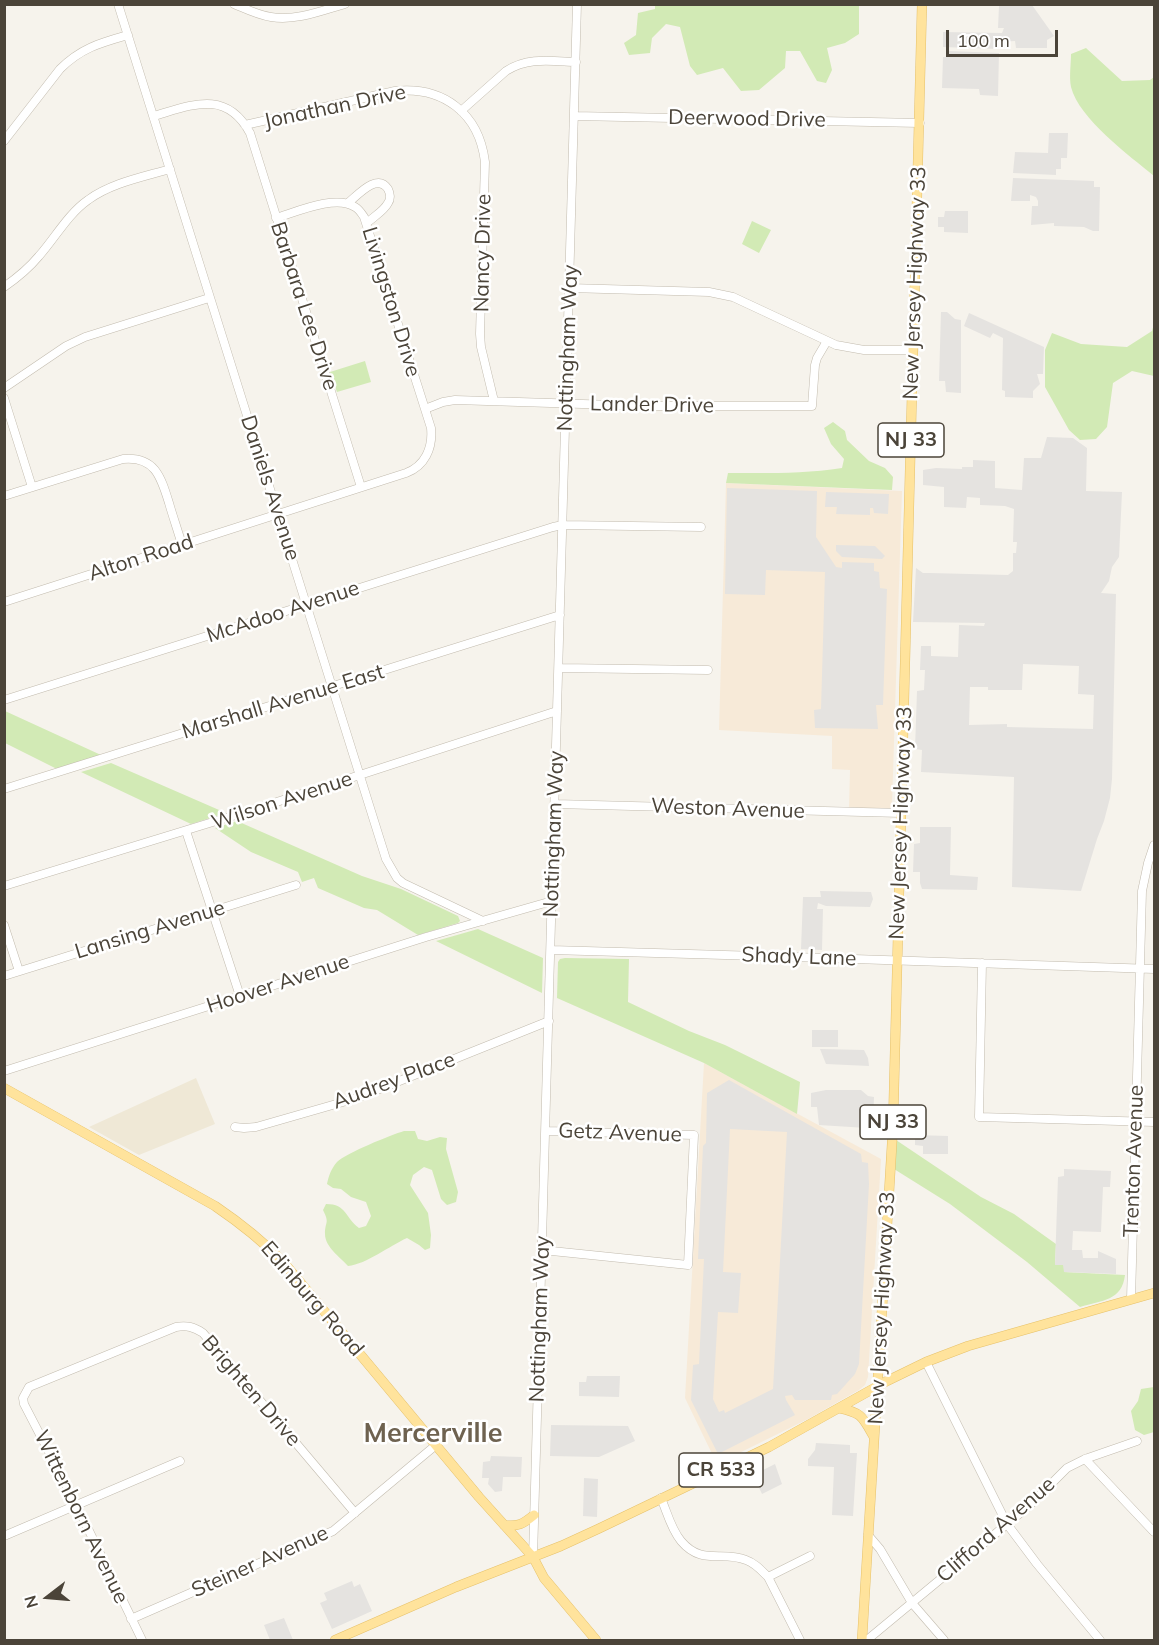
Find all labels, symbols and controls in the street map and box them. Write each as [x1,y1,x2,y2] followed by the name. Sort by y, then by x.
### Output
[949,18,1062,56] scale bar
[957,29,1010,52] text: 100 m
[262,80,408,134] street label: Jonathan Drive
[668,105,826,133] street label: Deerwood Drive
[898,166,932,400] street label: New Jersey Highway 33
[469,194,497,312] street label: Nancy Drive
[265,219,343,393] street label: Barbara Lee Drive
[356,224,426,380] street label: Livingston Drive
[553,264,583,432] street label: Nottingham Way
[590,391,714,419] street label: Lander Drive
[235,412,305,564] street label: Daniels Avenue
[878,423,944,457] road number: NJ 33
[85,529,197,587] street label: Alton Road
[204,575,362,649] street label: McAdoo Avenue
[179,659,387,745] street label: Marshall Avenue East
[884,706,918,940] street label: New Jersey Highway 33
[539,750,569,918] street label: Nottingham Way
[208,766,356,836] street label: Wilson Avenue
[651,794,805,824] street label: Weston Avenue
[72,895,228,965] street label: Lansing Avenue
[741,942,857,972] street label: Shady Lane
[203,949,353,1019] street label: Hoover Avenue
[329,1047,459,1115] street label: Audrey Place
[1119,1084,1149,1238] street label: Trenton Avenue
[860,1105,926,1139] road number: NJ 33
[558,1118,682,1148] street label: Getz Avenue
[863,1191,901,1425] street label: New Jersey Highway 33
[525,1235,555,1403] street label: Nottingham Way
[255,1236,369,1362] street label: Edinburg Road
[196,1330,306,1452] street label: Brighten Drive
[364,1418,502,1450] district label: Mercerville
[28,1426,134,1608] street label: Wittenborn Avenue
[679,1453,763,1487] road number: CR 533
[932,1472,1060,1588] street label: Clifford Avenue
[188,1521,332,1603] street label: Steiner Avenue
[18,1567,78,1627] north arrow
[19,1593,42,1611] text: N

